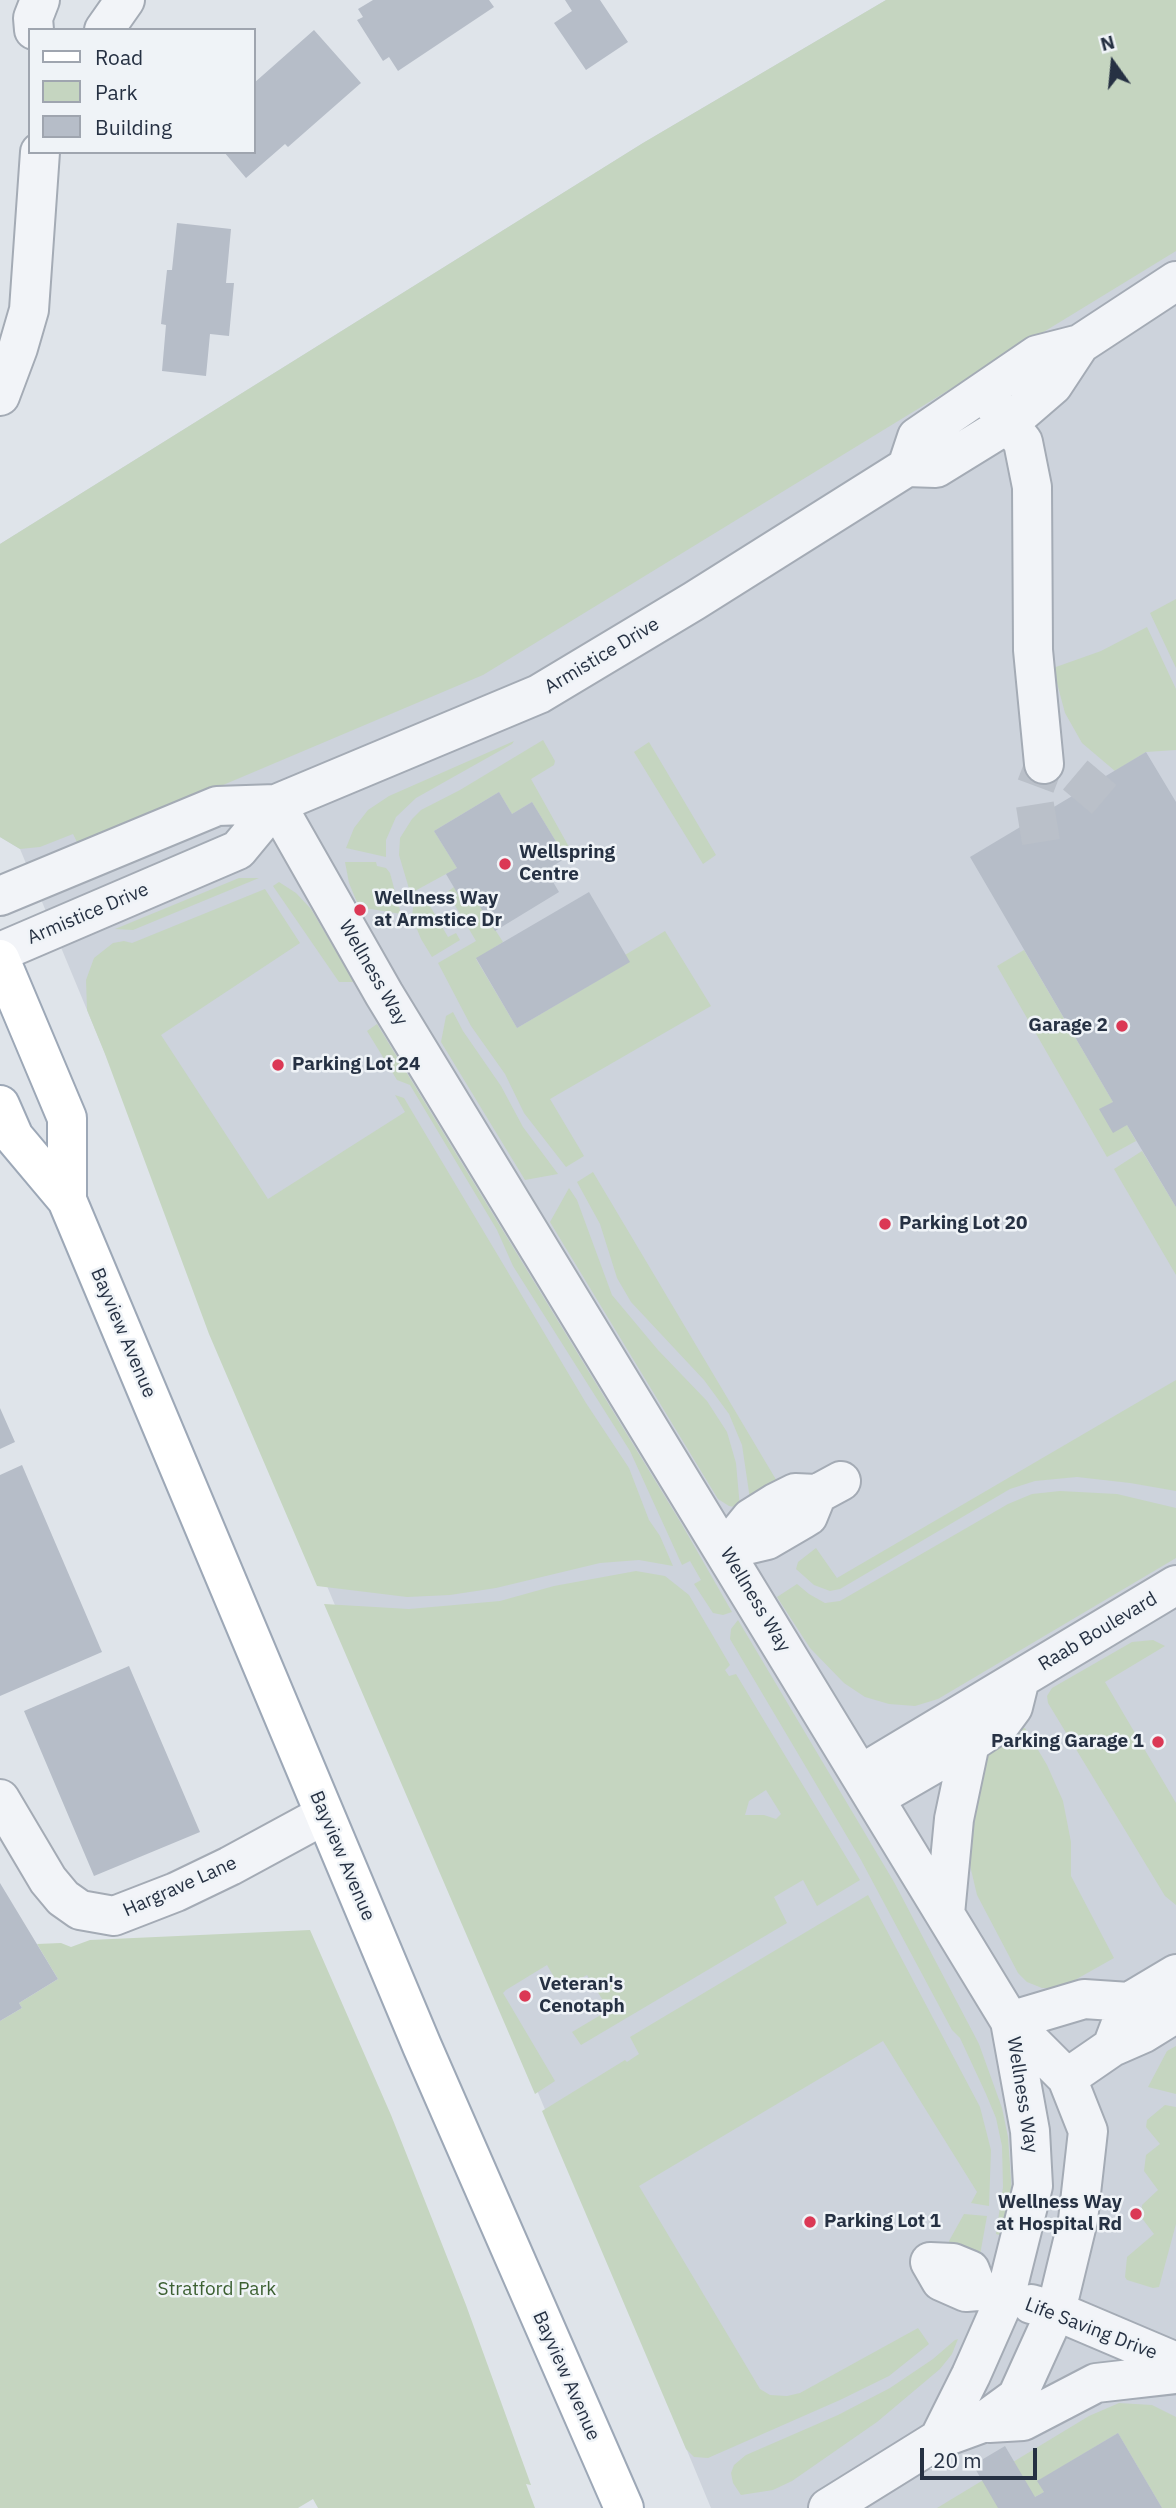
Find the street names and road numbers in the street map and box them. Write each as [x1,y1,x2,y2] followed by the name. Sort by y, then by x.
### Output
[541,613,663,699] street label: Armistice Drive
[24,878,152,950] street label: Armistice Drive
[334,916,412,1030] street label: Wellness Way
[85,1265,161,1401] street label: Bayview Avenue
[715,1544,795,1656] street label: Wellness Way
[1035,1588,1161,1676] street label: Raab Boulevard
[304,1788,380,1924] street label: Bayview Avenue
[120,1852,240,1922] street label: Hargrave Lane
[1002,2035,1042,2155] street label: Wellness Way
[1022,2293,1160,2365] street label: Life Saving Drive
[527,2308,605,2444] street label: Bayview Avenue

